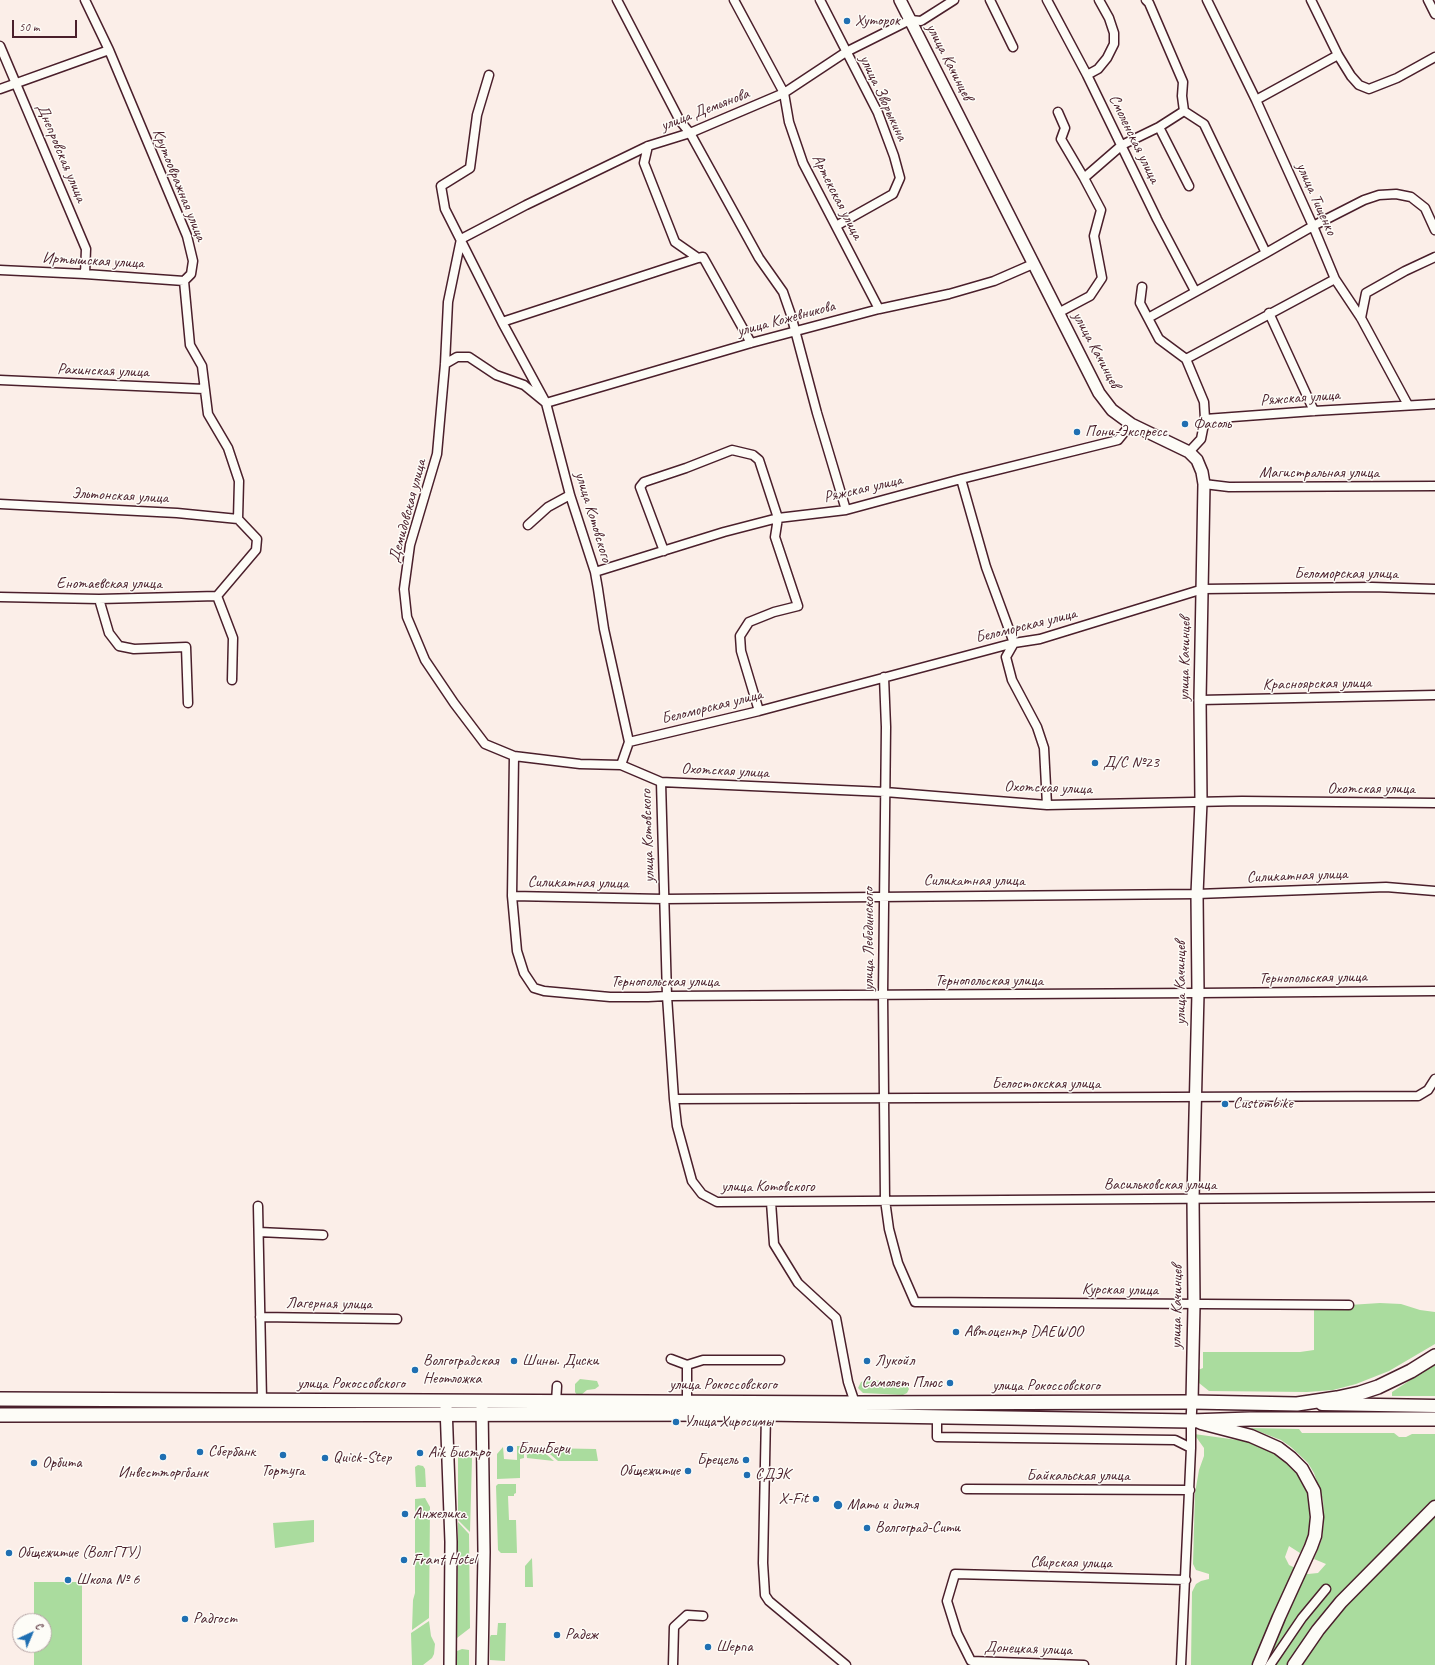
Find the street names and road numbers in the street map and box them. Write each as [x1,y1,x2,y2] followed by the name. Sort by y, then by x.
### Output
[921,20,977,104] street label: улица Качинцев
[855,52,911,144] street label: улица Зворыкина
[658,84,752,136] street label: улица Демьянова
[1104,91,1164,187] street label: Смоленская улица
[32,101,90,205] street label: Днепровская улица
[148,126,210,244] street label: Крутоовражная улица
[807,151,867,243] street label: Артекская улица
[1291,160,1341,238] street label: улица Тищенко
[42,249,144,273] street label: Иртышская улица
[735,297,837,341] street label: улица Кожевникова
[1068,308,1124,392] street label: улица Качинцев
[57,360,149,382] street label: Рахинская улица
[1259,386,1341,410] street label: Ряжская улица
[385,457,431,565] street label: Демидовская улица
[1259,463,1379,483] street label: Магистральная улица
[570,469,616,565] street label: улица Котовского
[822,471,904,507] street label: Ряжская улица
[71,484,169,508] street label: Эльтонская улица
[1294,564,1398,584] street label: Беломорская улица
[56,574,162,594] street label: Енотаевская улица
[973,604,1079,648] street label: Беломорская улица
[1175,617,1195,701] street label: улица Качинцев
[1263,673,1371,695] street label: Красноярская улица
[659,685,765,729] street label: Беломорская улица
[681,759,769,783] street label: Охотская улица
[1004,777,1092,799] street label: Охотская улица
[1327,779,1415,799] street label: Охотская улица
[637,789,659,883] street label: улица Котовского
[1246,865,1348,887] street label: Силикатная улица
[924,871,1024,891] street label: Силикатная улица
[527,873,629,893] street label: Силикатная улица
[859,887,879,991] street label: улица Лебединского
[1171,941,1191,1025] street label: улица Качинцев
[1259,967,1367,989] street label: Тернопольская улица
[935,971,1043,991] street label: Тернопольская улица
[611,972,719,992] street label: Тернопольская улица
[992,1074,1100,1094] street label: Белостокская улица
[1104,1175,1216,1195] street label: Васильковская улица
[721,1177,815,1197] street label: улица Котовского
[1167,1265,1187,1349] street label: улица Качинцев
[1082,1280,1158,1300] street label: Курская улица
[286,1294,372,1314] street label: Лагерная улица
[297,1374,405,1394] street label: улица Рокоссовского
[669,1375,777,1395] street label: улица Рокоссовского
[992,1376,1100,1396] street label: улица Рокоссовского
[1027,1466,1129,1486] street label: Байкальская улица
[1030,1553,1112,1573] street label: Свирская улица
[984,1638,1072,1660] street label: Донецкая улица

